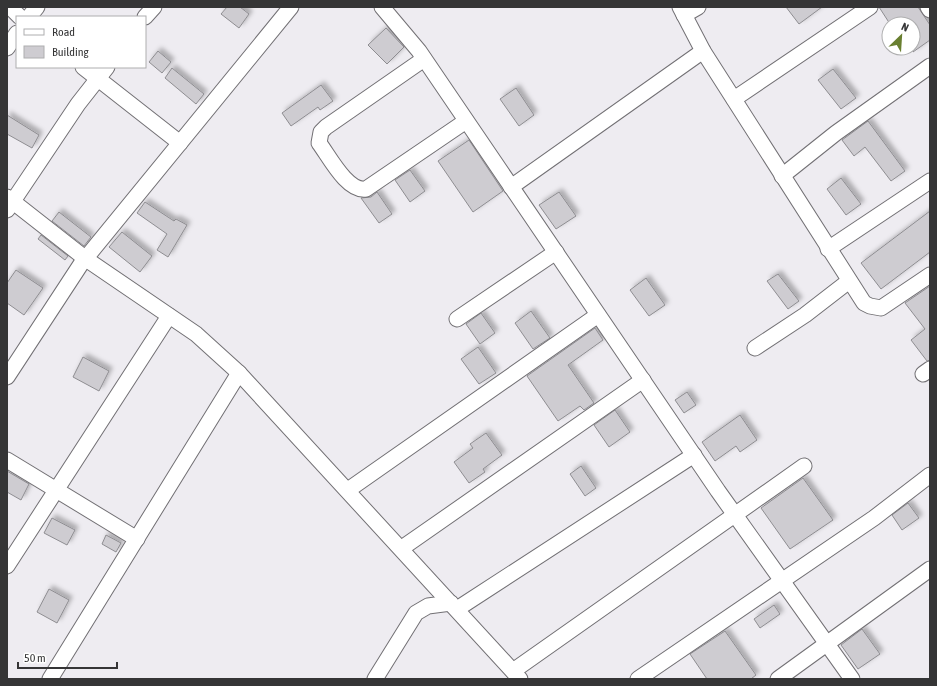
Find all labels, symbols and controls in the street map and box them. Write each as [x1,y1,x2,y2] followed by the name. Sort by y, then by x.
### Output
[16,16,146,68] legend
[881,16,921,56] north arrow
[900,20,911,34] text: N
[52,25,75,39] text: Road
[52,45,90,59] text: Building
[18,644,117,670] scale bar
[24,651,46,665] text: 50 m

